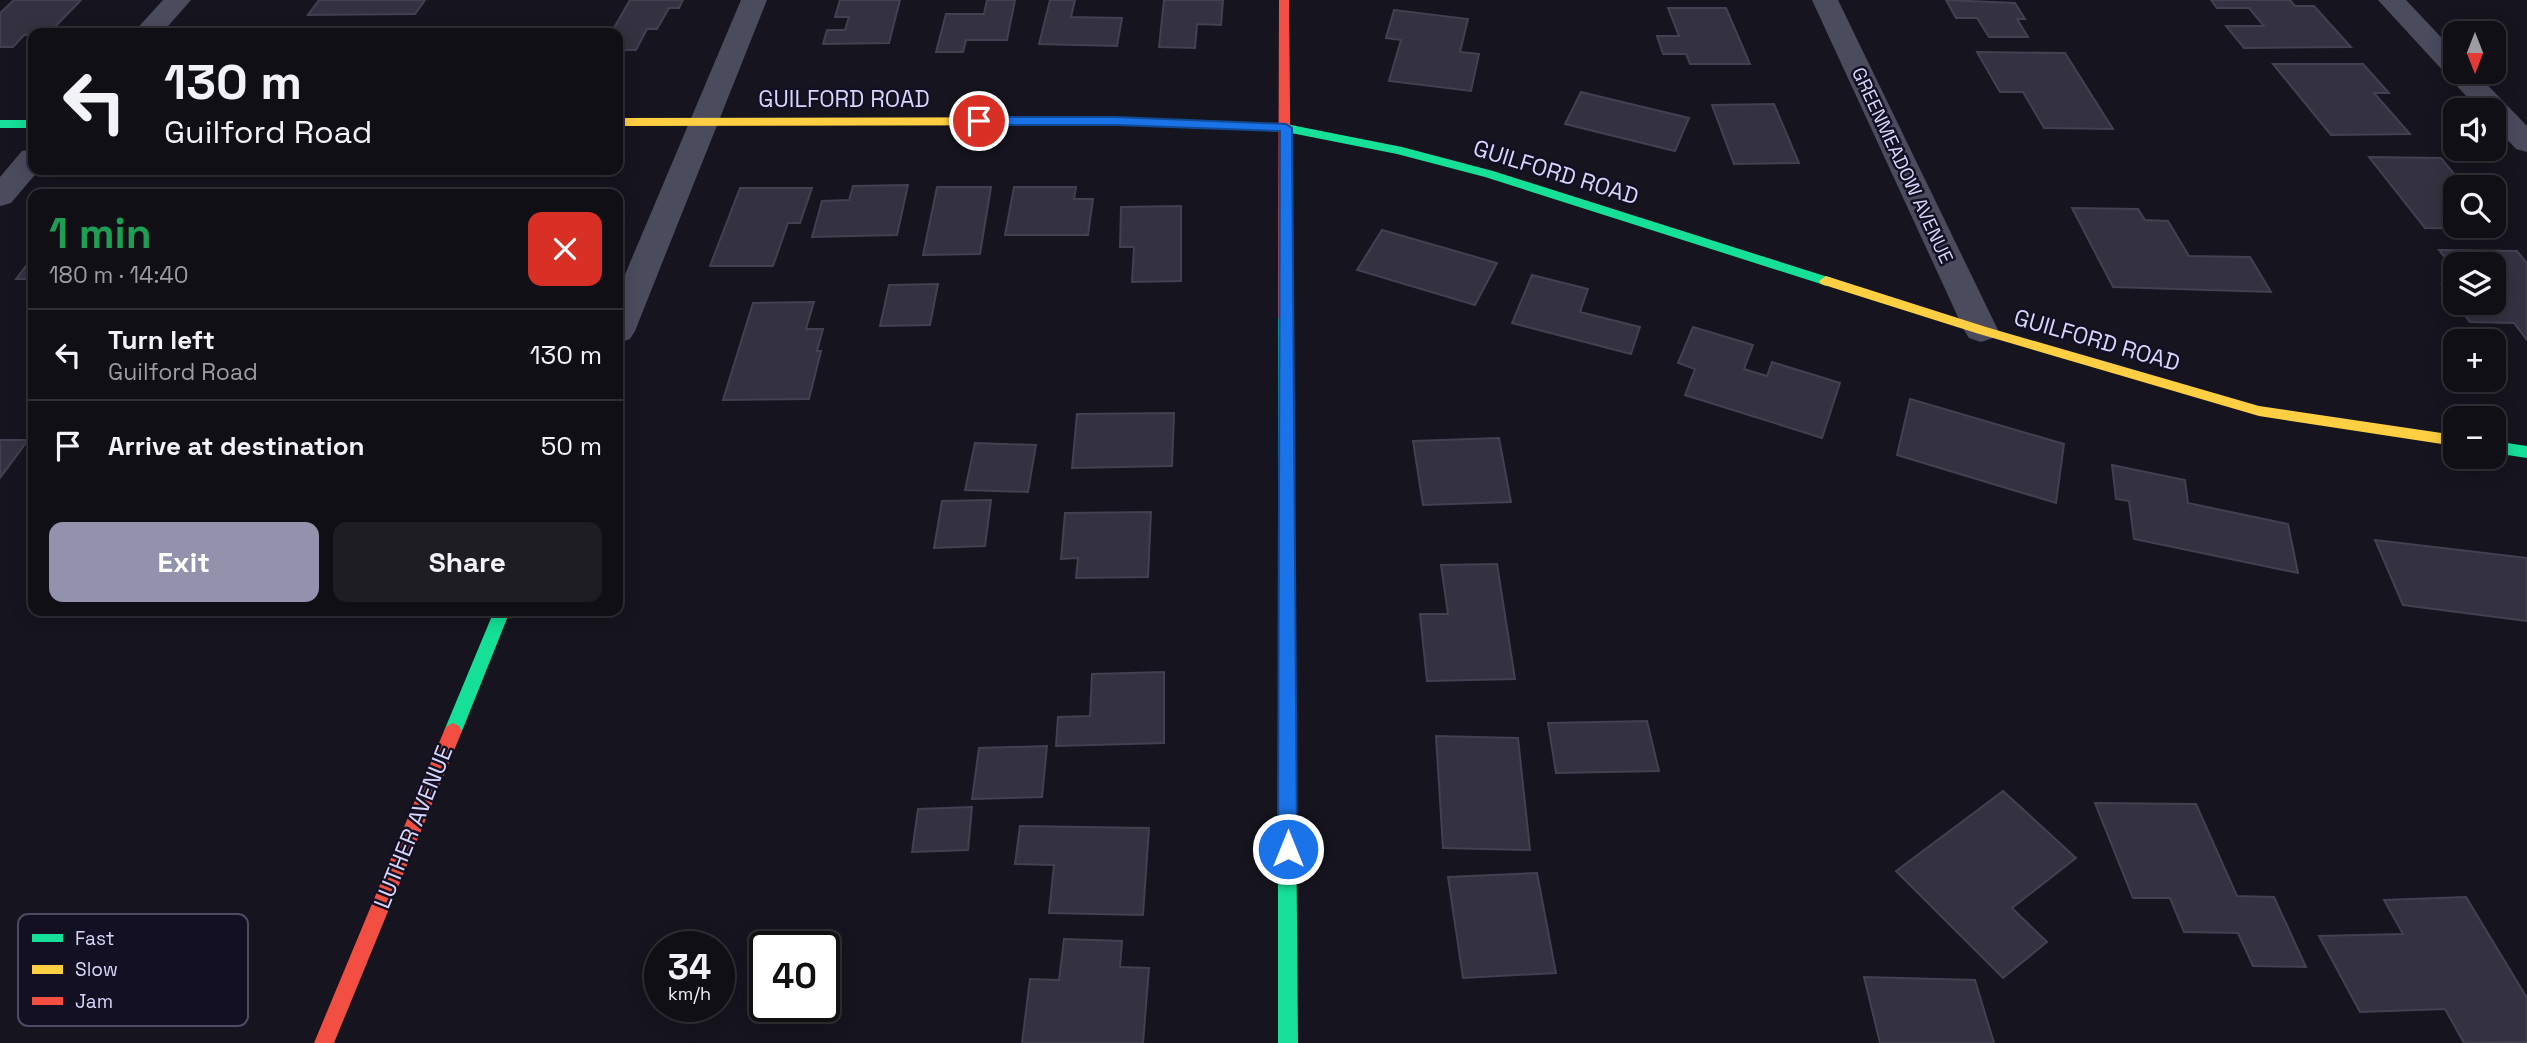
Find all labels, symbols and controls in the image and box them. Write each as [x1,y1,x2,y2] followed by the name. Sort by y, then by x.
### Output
[2443,21,2506,84] north arrow
[2443,21,2506,469] map controls
[164,51,302,113] text: 130 m
[49,56,140,147] icon: left
[1846,63,1959,267] street label: GREENMEADOW AVENUE
[758,84,930,114] street label: GUILFORD ROAD
[949,91,1009,151] pin
[2443,98,2506,161] button: sound
[960,102,998,140] icon: arrive
[164,112,372,152] text: Guilford Road
[1470,133,1642,211] street label: GUILFORD ROAD
[2443,175,2506,238] button: search
[49,207,152,260] text: 1 min
[528,212,602,286] button: close
[2443,252,2506,315] button: layers
[49,260,188,290] text: 180 m · 14:40
[2010,302,2184,378] street label: GUILFORD ROAD
[108,323,215,357] text: Turn left
[2443,329,2506,392] button: +
[49,336,87,374] icon: left
[530,338,602,372] text: 130 m
[108,357,258,387] text: Guilford Road
[2443,406,2506,469] button: −
[49,427,87,465] icon: arrive
[108,429,365,463] text: Arrive at destination
[541,429,602,463] text: 50 m
[49,522,319,602] button: Exit
[333,522,602,602] button: Share
[367,741,459,913] street label: LUTHER AVENUE
[1251,812,1325,886] position arrow
[18,914,248,1026] legend
[75,926,115,951] text: Fast
[749,931,840,1022] speed limit sign: 40
[668,945,711,989] text: 34
[75,957,118,982] text: Slow
[668,982,711,1005] text: km/h
[75,989,113,1014] text: Jam

